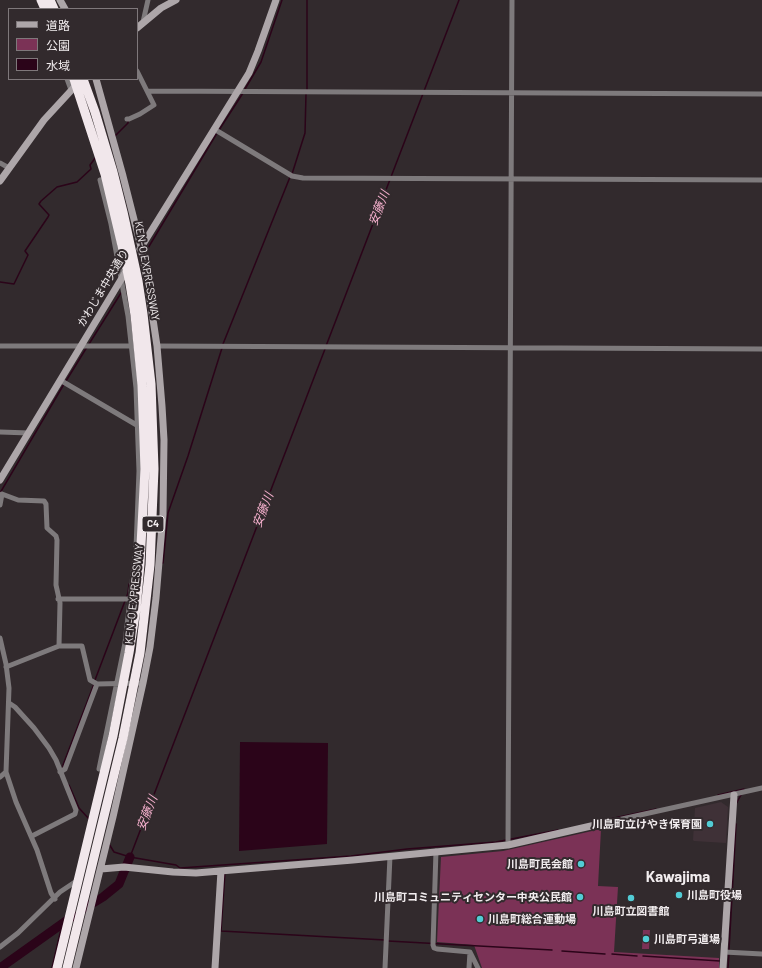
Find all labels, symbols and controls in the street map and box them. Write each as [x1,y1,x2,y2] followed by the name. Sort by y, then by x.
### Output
[8,8,138,80] legend
[46,18,70,32] text: 道路
[46,38,70,52] text: 公園
[46,58,70,72] text: 水域
[366,189,392,227] water label: 安藤川
[132,220,162,322] street label: KEN-O EXPRESSWAY
[75,247,131,329] street label: かわじま中央通り
[250,491,276,529] water label: 安藤川
[142,516,164,532] road number: C4
[122,543,146,645] street label: KEN-O EXPRESSWAY
[134,794,160,832] water label: 安藤川
[592,817,702,831] place label: 川島町立けやき保育園
[705,819,715,829] marker: 川島町立けやき保育園
[507,857,573,871] place label: 川島町民会館
[576,859,586,869] marker: 川島町民会館
[646,868,710,886] district label: Kawajima
[687,888,742,902] place label: 川島町役場
[374,890,572,904] place label: 川島町コミュニティセンター中央公民館
[674,890,684,900] marker: 川島町役場
[575,892,585,902] marker: 川島町コミュニティセンター中央公民館
[626,893,636,903] marker: 川島町立図書館
[593,904,669,918] place label: 川島町立図書館
[488,912,576,926] place label: 川島町総合運動場
[475,914,485,924] marker: 川島町総合運動場
[654,932,720,946] place label: 川島町弓道場
[641,934,651,944] marker: 川島町弓道場

